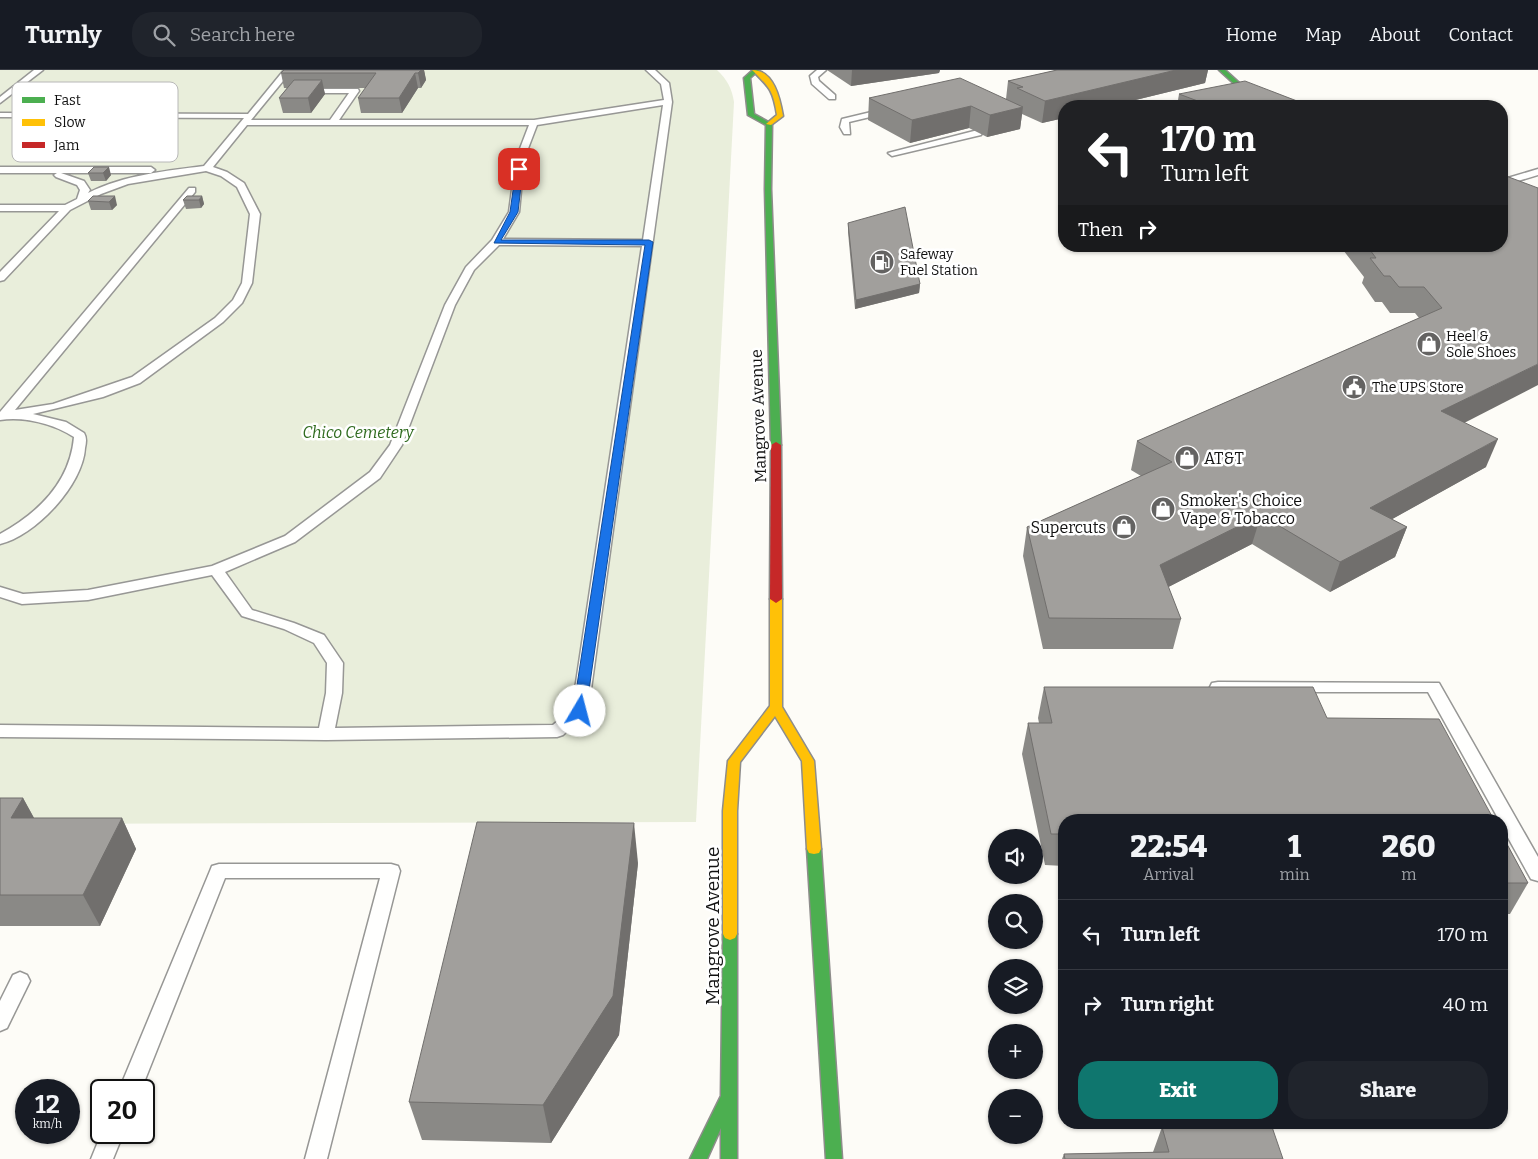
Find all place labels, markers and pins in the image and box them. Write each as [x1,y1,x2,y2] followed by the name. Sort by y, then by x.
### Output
[498,148,540,190] pin
[900,246,978,279] place label: Safeway Fuel Station
[869,249,895,275] fuel station icon: Safeway Fuel Station
[1446,328,1516,361] place label: Heel & Sole Shoes
[1416,331,1442,357] shop icon: Heel & Sole Shoes
[1341,374,1367,400] public building icon: The UPS Store
[1372,379,1464,396] place label: The UPS Store
[1174,445,1200,471] shop icon: AT&T
[1204,449,1244,468] place label: AT&T
[1180,491,1302,528] place label: Smoker's Choice Vape & Tobacco
[1150,496,1176,522] shop icon: Smoker's Choice Vape & Tobacco
[1111,514,1137,540] shop icon: Supercuts
[1031,518,1106,537] place label: Supercuts

